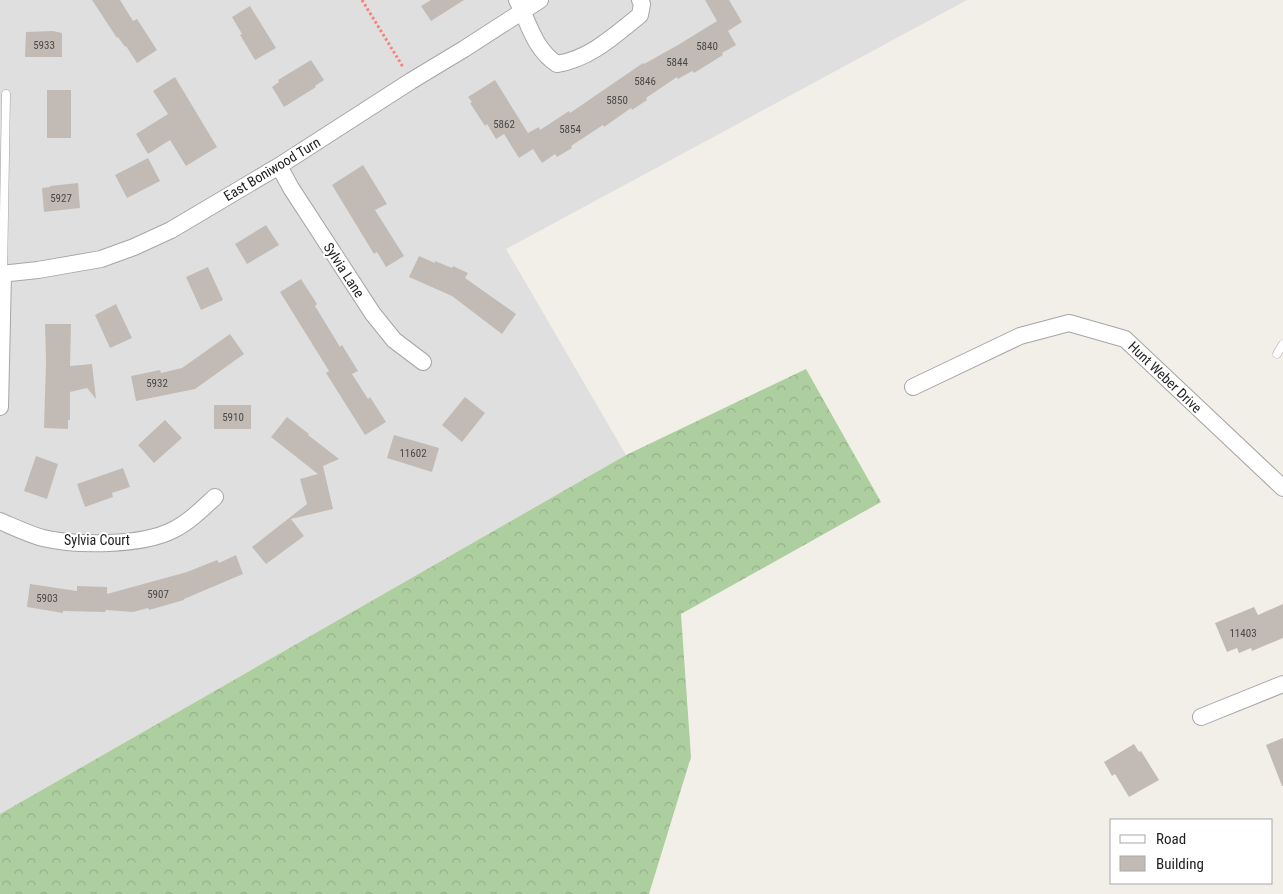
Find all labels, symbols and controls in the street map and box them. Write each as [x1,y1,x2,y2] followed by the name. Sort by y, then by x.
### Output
[33,39,55,52] house number: 5933
[696,40,718,53] house number: 5840
[666,56,688,69] house number: 5844
[634,75,656,88] house number: 5846
[606,94,628,107] house number: 5850
[493,118,515,131] house number: 5862
[559,123,581,136] house number: 5854
[221,134,323,204] street label: East Boniwood Turn
[50,192,72,205] house number: 5927
[320,240,368,301] street label: Sylvia Lane
[1125,338,1205,416] street label: Hunt Weber Drive
[146,377,168,390] house number: 5932
[222,411,244,424] house number: 5910
[399,447,427,460] house number: 11602
[64,532,130,548] street label: Sylvia Court
[147,588,169,601] house number: 5907
[36,592,58,605] house number: 5903
[1229,627,1257,640] house number: 11403
[1110,819,1273,884] legend
[1156,830,1186,848] text: Road
[1156,855,1204,873] text: Building

